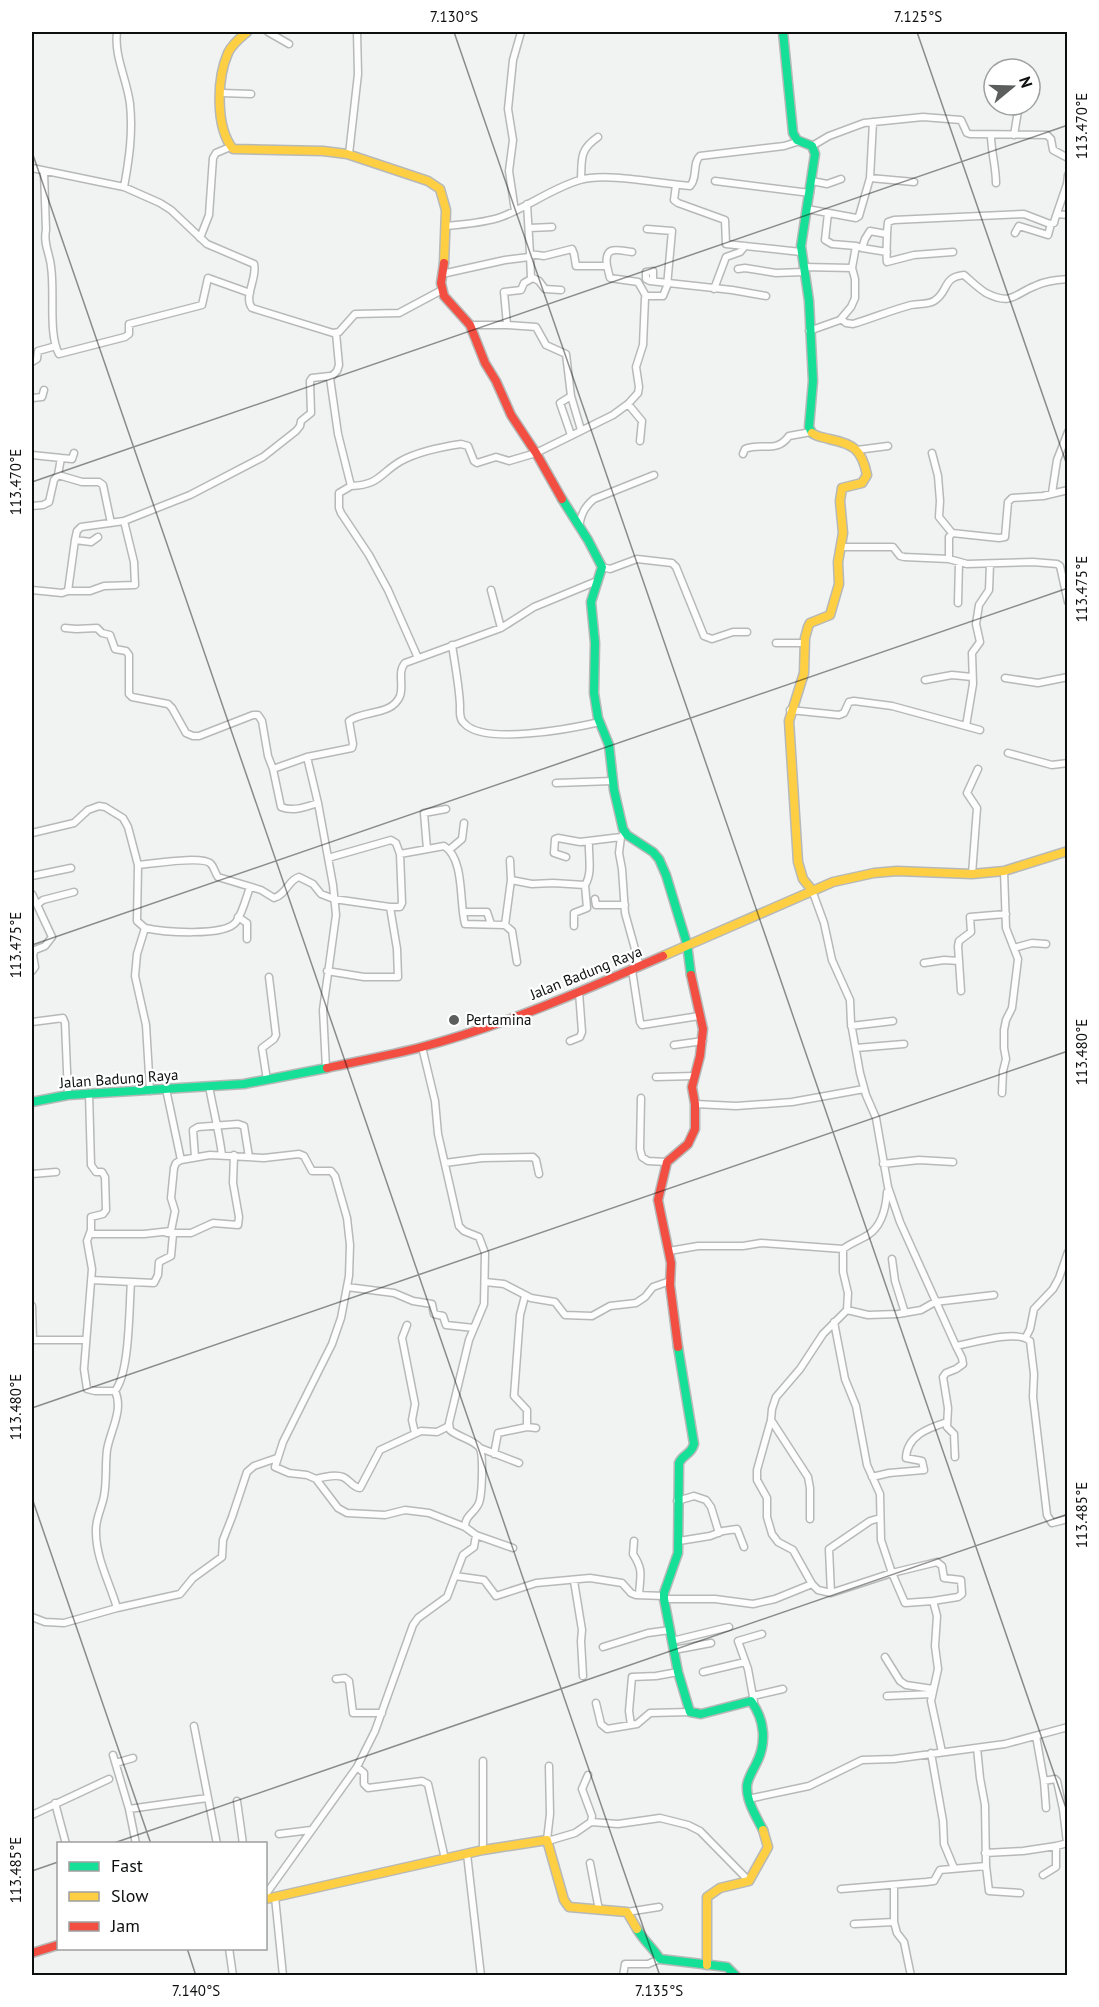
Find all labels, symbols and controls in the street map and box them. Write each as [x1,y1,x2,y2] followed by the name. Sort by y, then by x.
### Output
[430,7,478,26] text: 7.130°S
[894,7,942,26] text: 7.125°S
[982,57,1042,117] north arrow
[1015,74,1037,90] text: N
[1072,93,1091,159] text: 113.470°E
[6,449,25,515] text: 113.470°E
[1072,556,1091,622] text: 113.475°E
[6,912,25,978] text: 113.475°E
[526,941,645,1004] street label: Jalan Badung Raya
[466,1010,531,1029] place label: Pertamina
[447,1013,461,1027] marker: Pertamina
[1072,1019,1091,1085] text: 113.480°E
[58,1065,179,1092] street label: Jalan Badung Raya
[6,1374,25,1440] text: 113.480°E
[1072,1482,1091,1548] text: 113.485°E
[6,1837,25,1903] text: 113.485°E
[57,1842,267,1950] legend
[111,1854,143,1877] text: Fast
[111,1884,149,1907] text: Slow
[110,1914,140,1937] text: Jam
[172,1981,220,2000] text: 7.140°S
[635,1981,683,2000] text: 7.135°S

